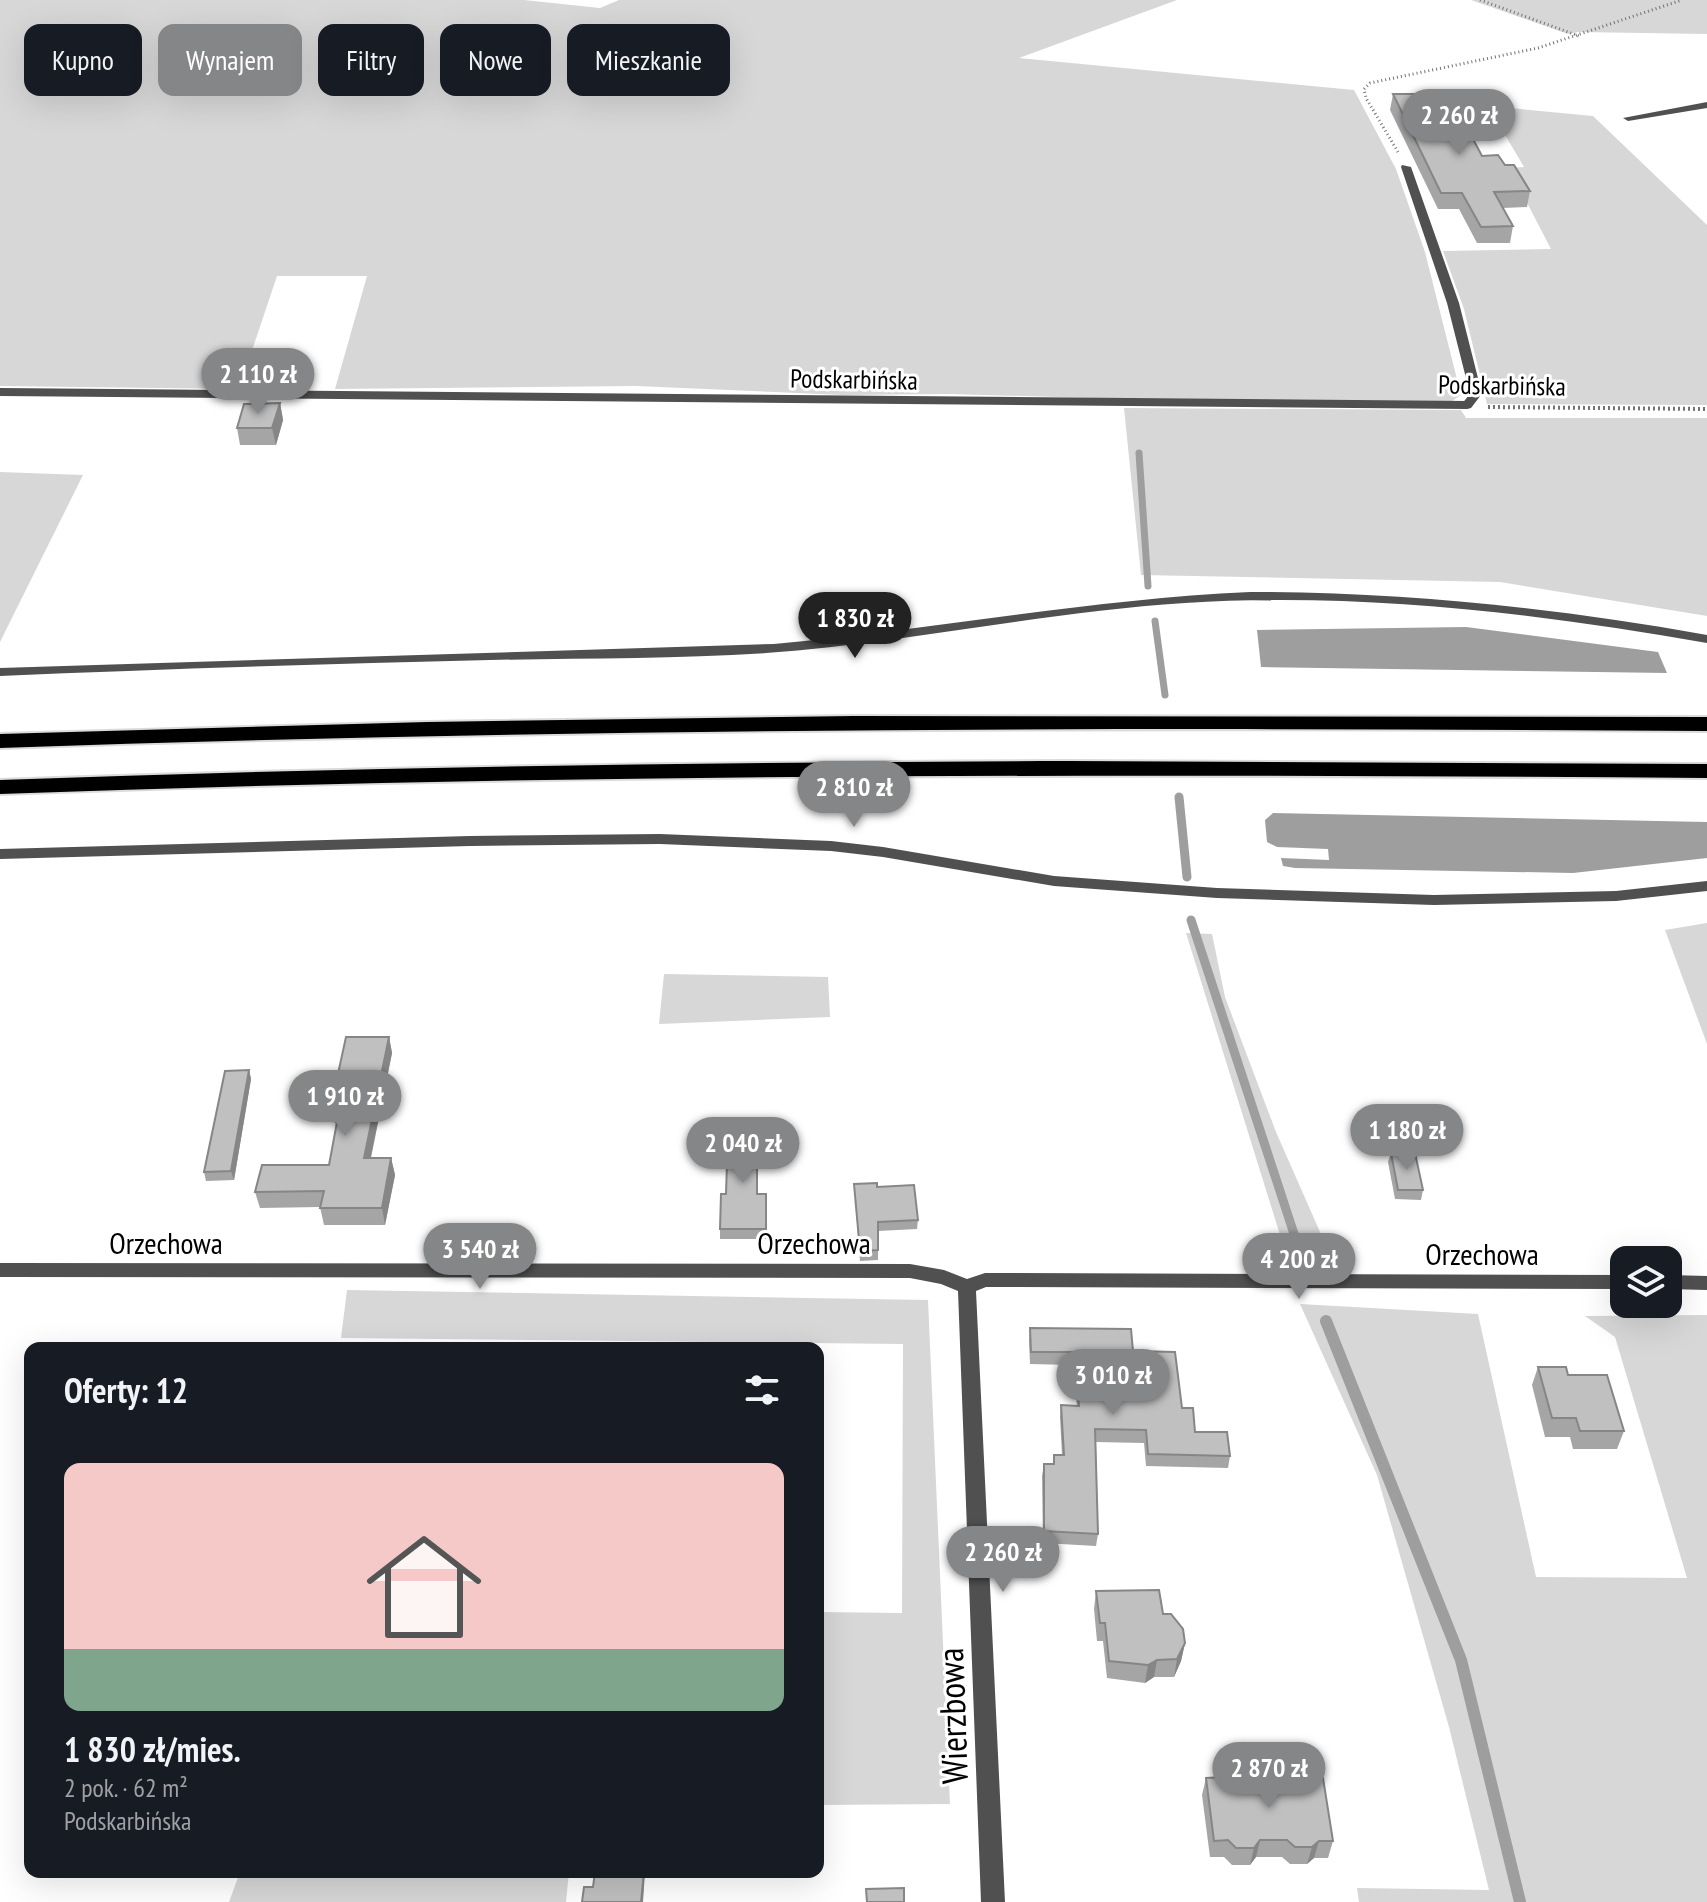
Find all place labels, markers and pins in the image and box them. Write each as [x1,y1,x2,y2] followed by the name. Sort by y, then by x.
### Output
[1376,89,1542,157] pin: 2 260 zł
[175,348,341,416] pin: 2 110 zł
[772,592,938,660] pin: 1 830 zł
[771,761,937,829] pin: 2 810 zł
[262,1070,428,1138] pin: 1 910 zł
[1324,1104,1490,1172] pin: 1 180 zł
[660,1117,826,1185] pin: 2 040 zł
[397,1223,563,1291] pin: 3 540 zł
[1216,1233,1382,1301] pin: 4 200 zł
[1030,1349,1196,1417] pin: 3 010 zł
[920,1526,1086,1594] pin: 2 260 zł
[1186,1742,1352,1810] pin: 2 870 zł

